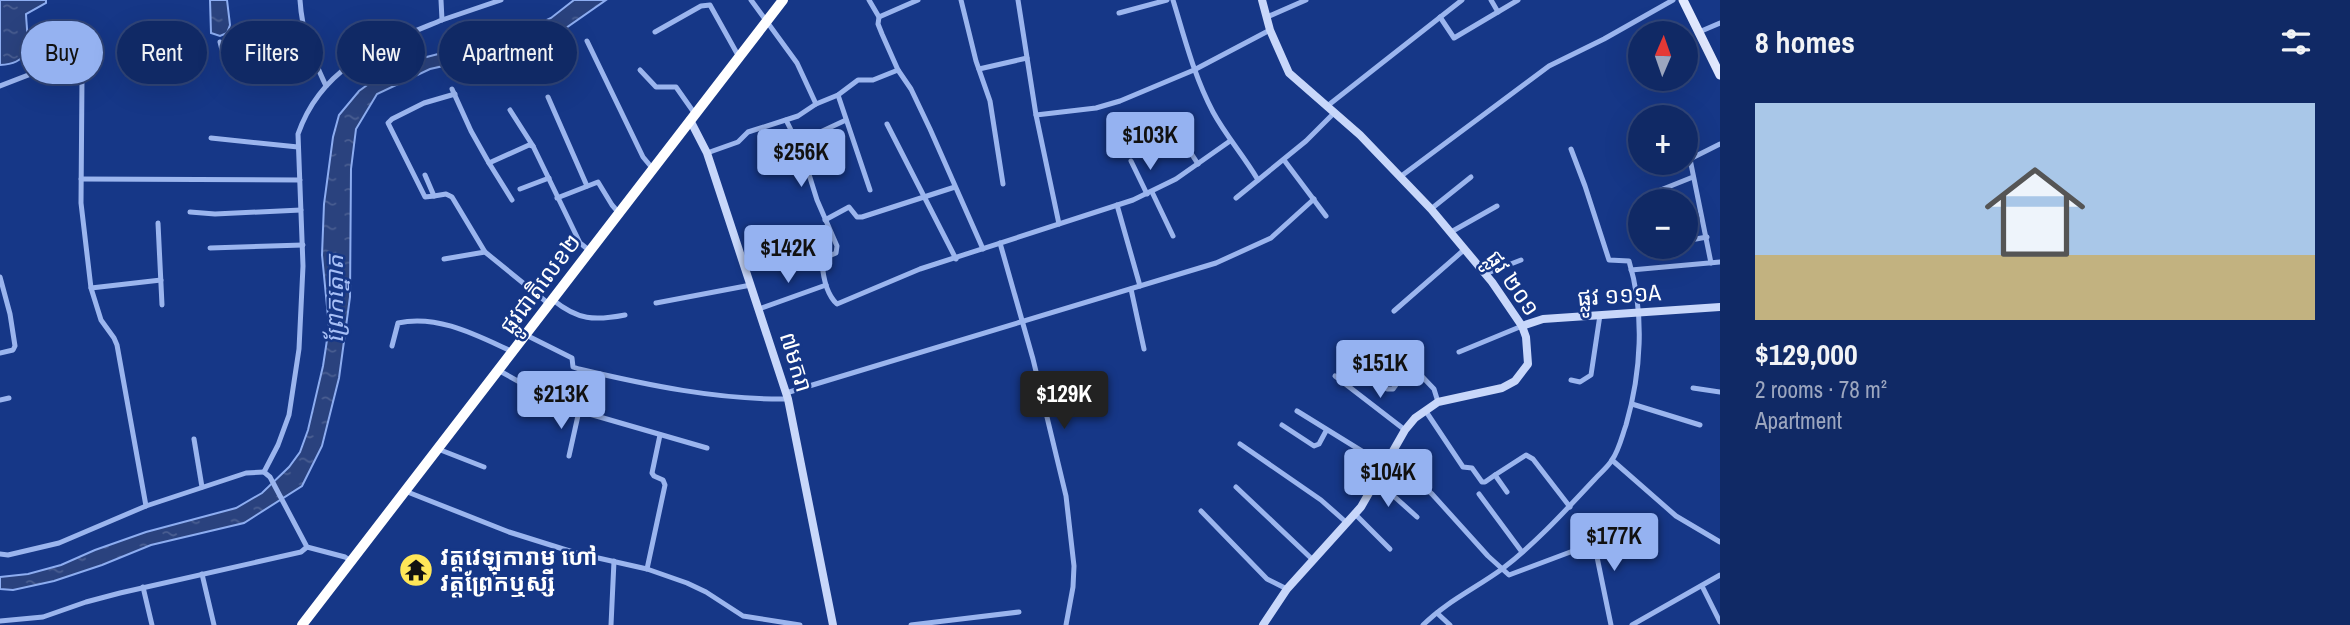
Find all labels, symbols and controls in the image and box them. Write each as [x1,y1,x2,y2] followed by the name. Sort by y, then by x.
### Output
[21,21,103,84] chip: Buy
[117,21,207,84] chip: Rent
[221,21,323,84] chip: Filters
[337,21,425,84] chip: New
[439,21,577,84] chip: Apartment
[1628,21,1698,91] north arrow
[1628,21,1698,259] map controls
[1755,22,1855,62] text: 8 homes
[2277,23,2315,61] icon: filters
[1628,105,1698,175] button: +
[1101,113,1199,172] pin: $103K
[1122,119,1178,150] text: $103K
[752,130,850,189] pin: $256K
[773,136,829,167] text: $256K
[1972,149,2098,275] icon: home
[1628,189,1698,259] button: −
[739,226,837,285] pin: $142K
[492,227,593,344] street label: ផ្លូវជាតិលេខ២
[760,232,816,263] text: $142K
[1474,244,1547,326] street label: ផ្លូវ ២០១
[318,253,350,343] water label: ព្រែកត្នោត
[1576,276,1663,320] street label: ផ្លូវ ១១១A
[773,328,820,396] street label: ៧មករា
[1755,334,1858,374] text: $129,000
[1331,340,1429,400] pin: $151K
[1352,347,1408,378] text: $151K
[512,372,610,431] pin: $213K
[1015,372,1113,431] pin: $129K
[1755,374,1887,405] text: 2 rooms · 78 m²
[533,378,589,409] text: $213K
[1036,378,1092,409] text: $129K
[1755,405,1842,436] text: Apartment
[1339,449,1437,509] pin: $104K
[1360,456,1416,487] text: $104K
[1565,514,1663,573] pin: $177K
[1586,520,1642,551] text: $177K
[440,541,598,598] place label: វត្តវេឡុការាម ហៅ វត្តព្រែកឬស្សី
[397,551,435,589] temple icon: វត្តវេឡុការាម ហៅ វត្តព្រែកឬស្សី

